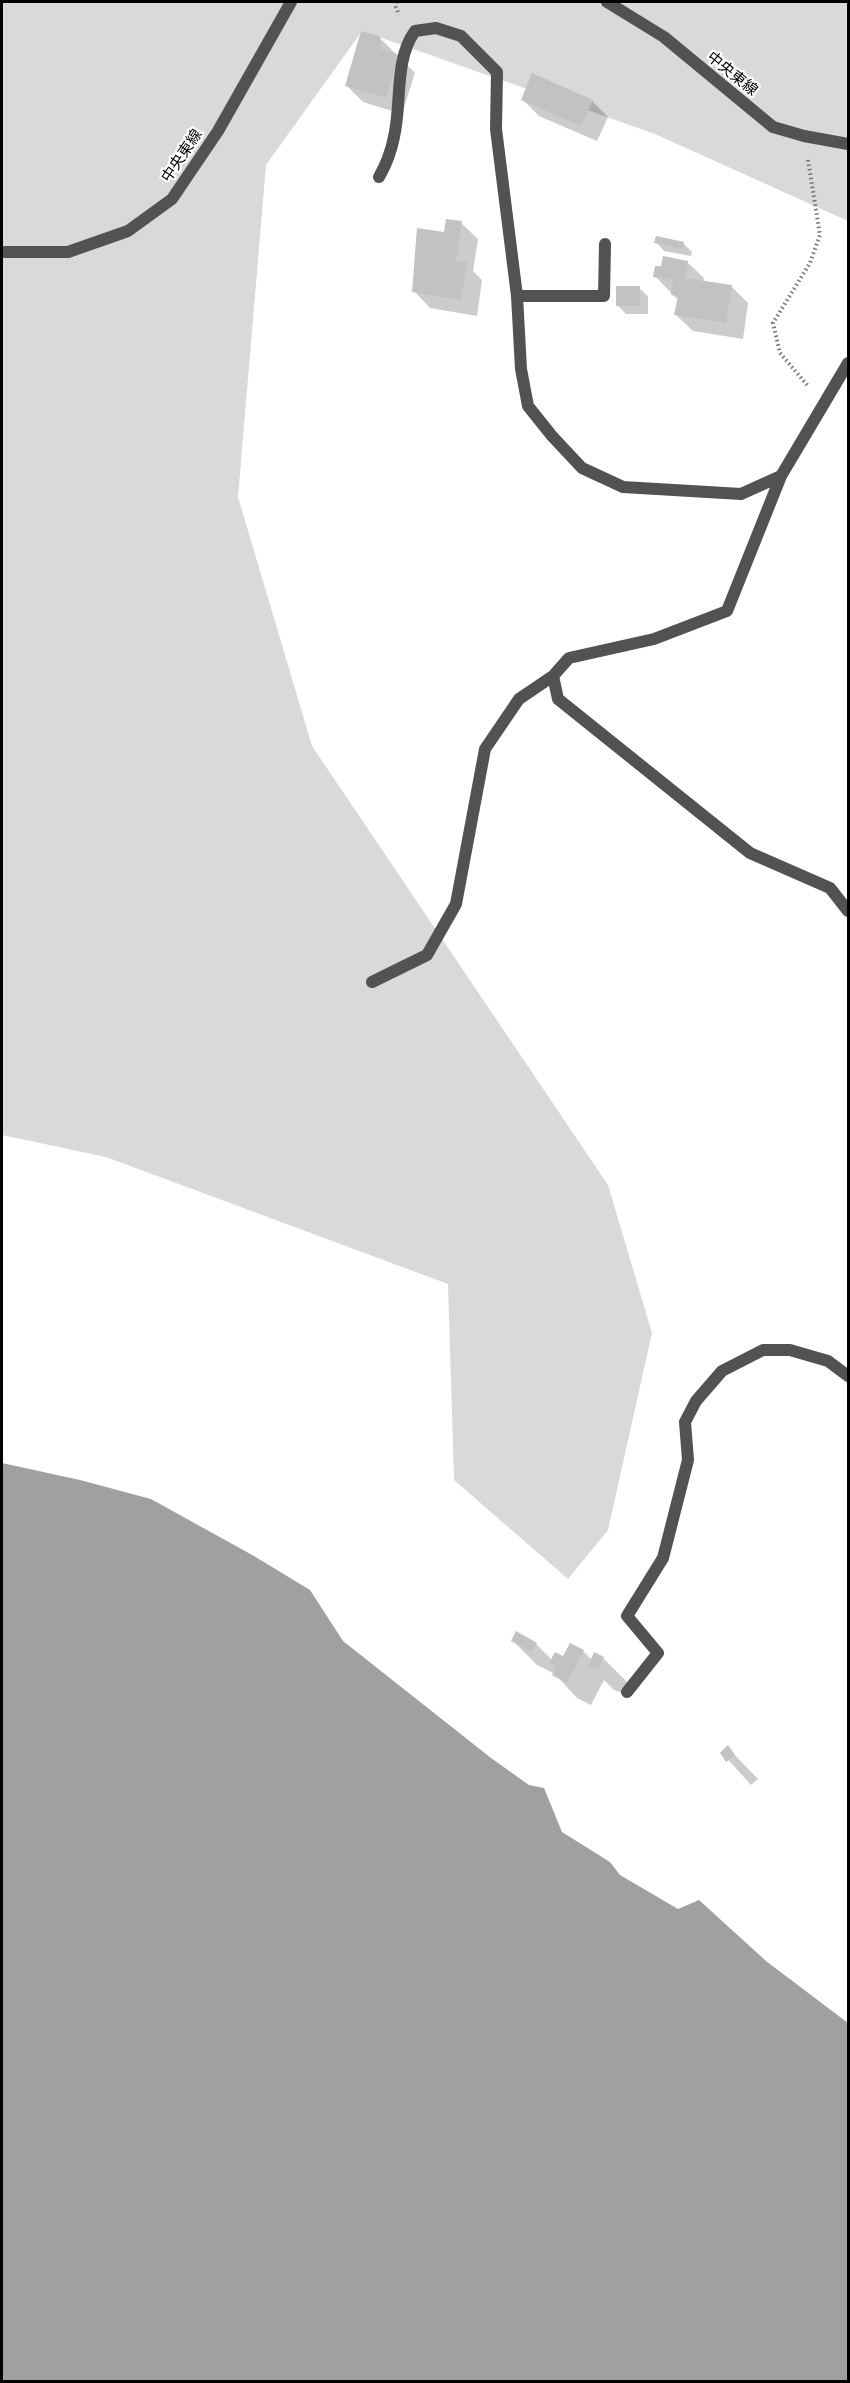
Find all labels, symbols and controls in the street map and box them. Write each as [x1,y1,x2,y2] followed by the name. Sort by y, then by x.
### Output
[703,48,761,100] street label: 中央東線
[158,126,206,186] street label: 中央東線

